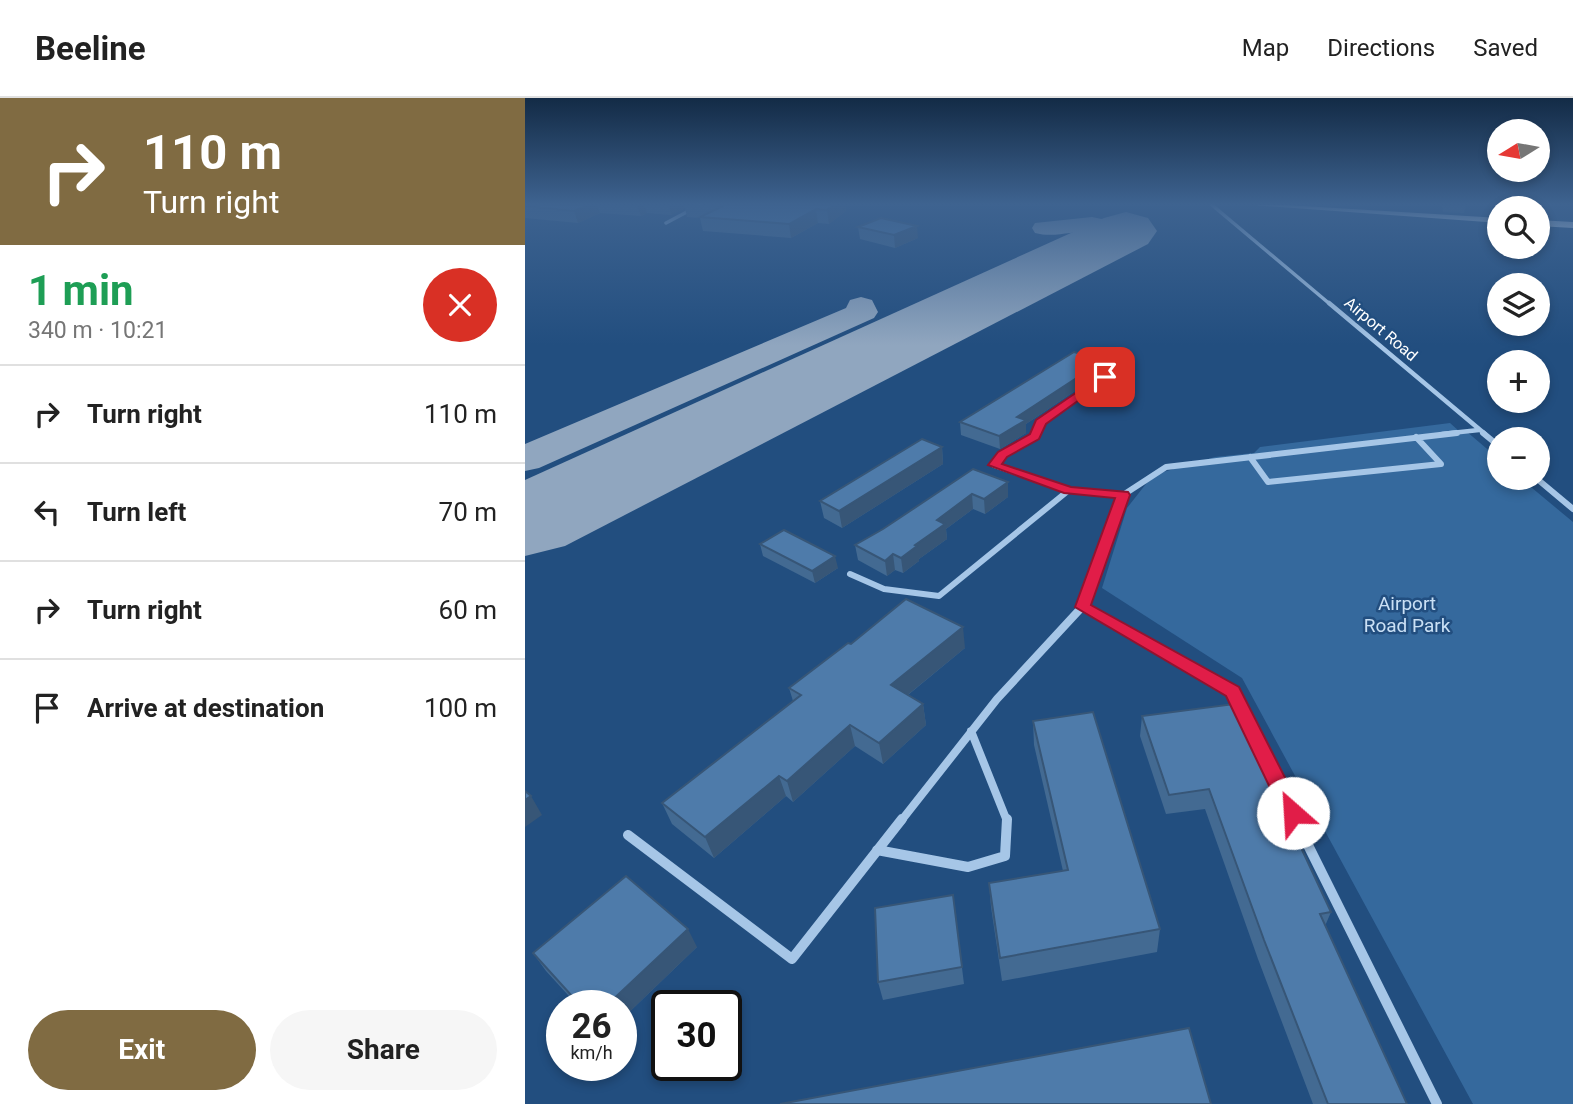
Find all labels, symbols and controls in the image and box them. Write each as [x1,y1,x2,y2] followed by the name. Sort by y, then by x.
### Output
[35,29,146,68] text: Beeline
[1242,34,1289,62] text: Map
[1327,34,1435,62] text: Directions
[1473,34,1538,62] text: Saved
[1487,119,1551,182] north arrow
[1487,119,1550,490] map controls
[143,124,282,181] text: 110 m
[28,126,119,217] icon: right
[143,183,279,221] text: Turn right
[1487,196,1550,259] button: search
[28,266,134,315] text: 1 min
[423,268,497,342] button: close
[1487,273,1550,336] button: layers
[1341,293,1421,365] street label: Airport Road
[28,317,167,344] text: 340 m · 10:21
[1075,347,1135,407] pin
[1487,350,1550,413] button: +
[1086,358,1124,396] icon: arrive
[28,395,66,433] icon: right
[87,399,202,429] text: Turn right
[424,399,497,429] text: 110 m
[1487,427,1550,490] button: −
[28,493,66,531] icon: left
[87,497,186,527] text: Turn left
[439,497,497,527] text: 70 m
[28,591,66,629] icon: right
[1364,592,1451,637] park label: Airport Road Park
[87,595,202,625] text: Turn right
[439,595,497,625] text: 60 m
[28,689,66,727] icon: arrive
[87,693,324,723] text: Arrive at destination
[424,693,497,723] text: 100 m
[1256,776,1330,850] position arrow
[651,990,742,1081] speed limit sign: 30
[571,1006,612,1047] text: 26
[28,1010,256,1090] button: Exit
[270,1010,497,1090] button: Share
[570,1042,613,1063] text: km/h

